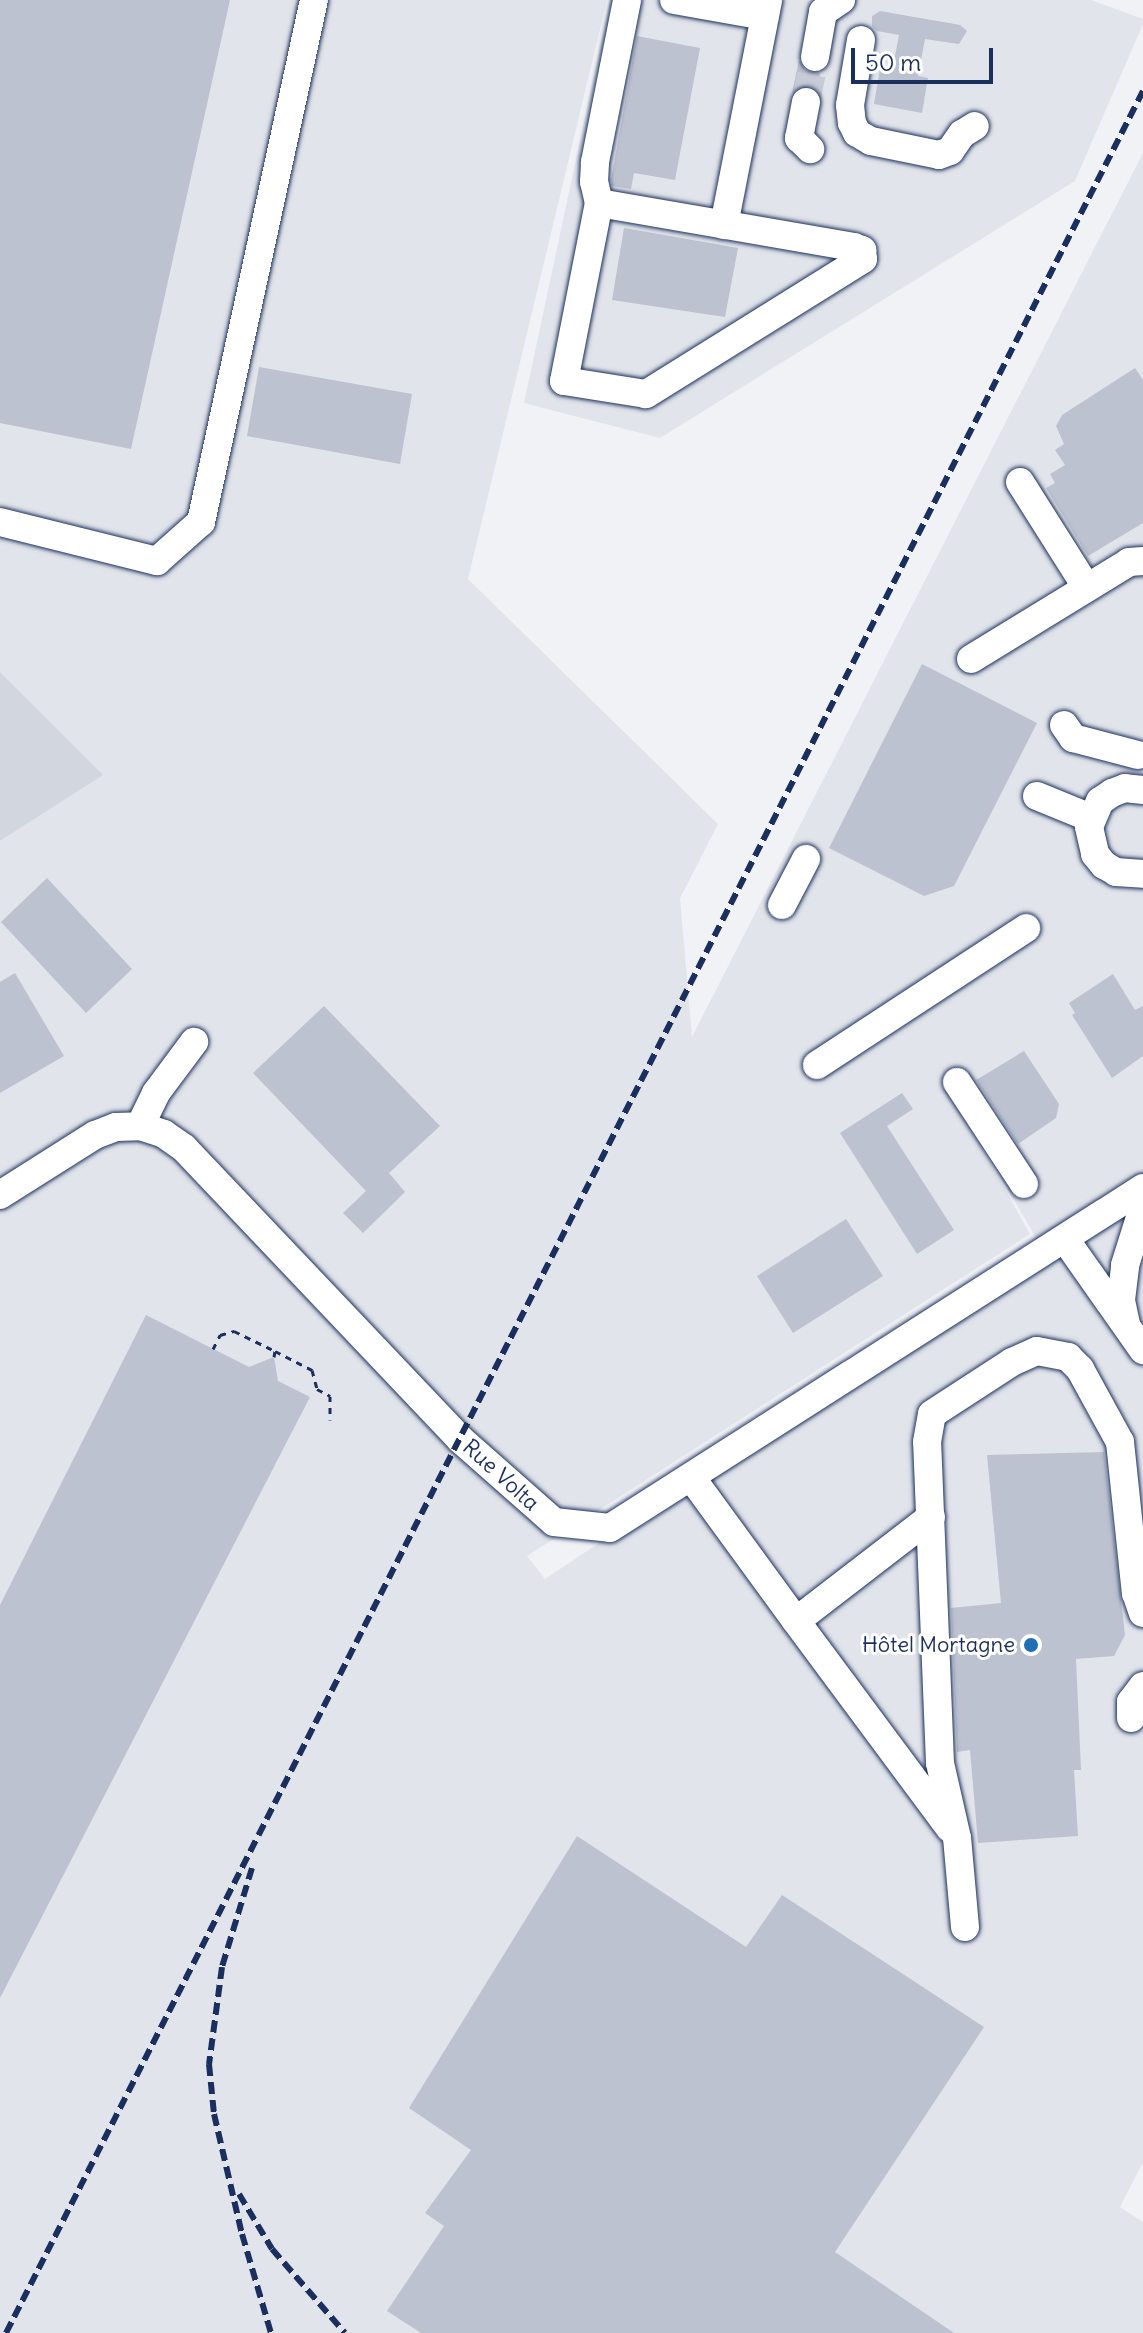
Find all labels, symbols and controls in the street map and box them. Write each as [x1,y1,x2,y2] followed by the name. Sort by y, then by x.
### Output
[855,32,997,82] scale bar
[865,47,921,77] text: 50 m
[457,1434,545,1516] street label: Rue Volta
[862,1632,1015,1658] place label: Hôtel Mortagne
[1022,1636,1040,1654] marker: Hôtel Mortagne

